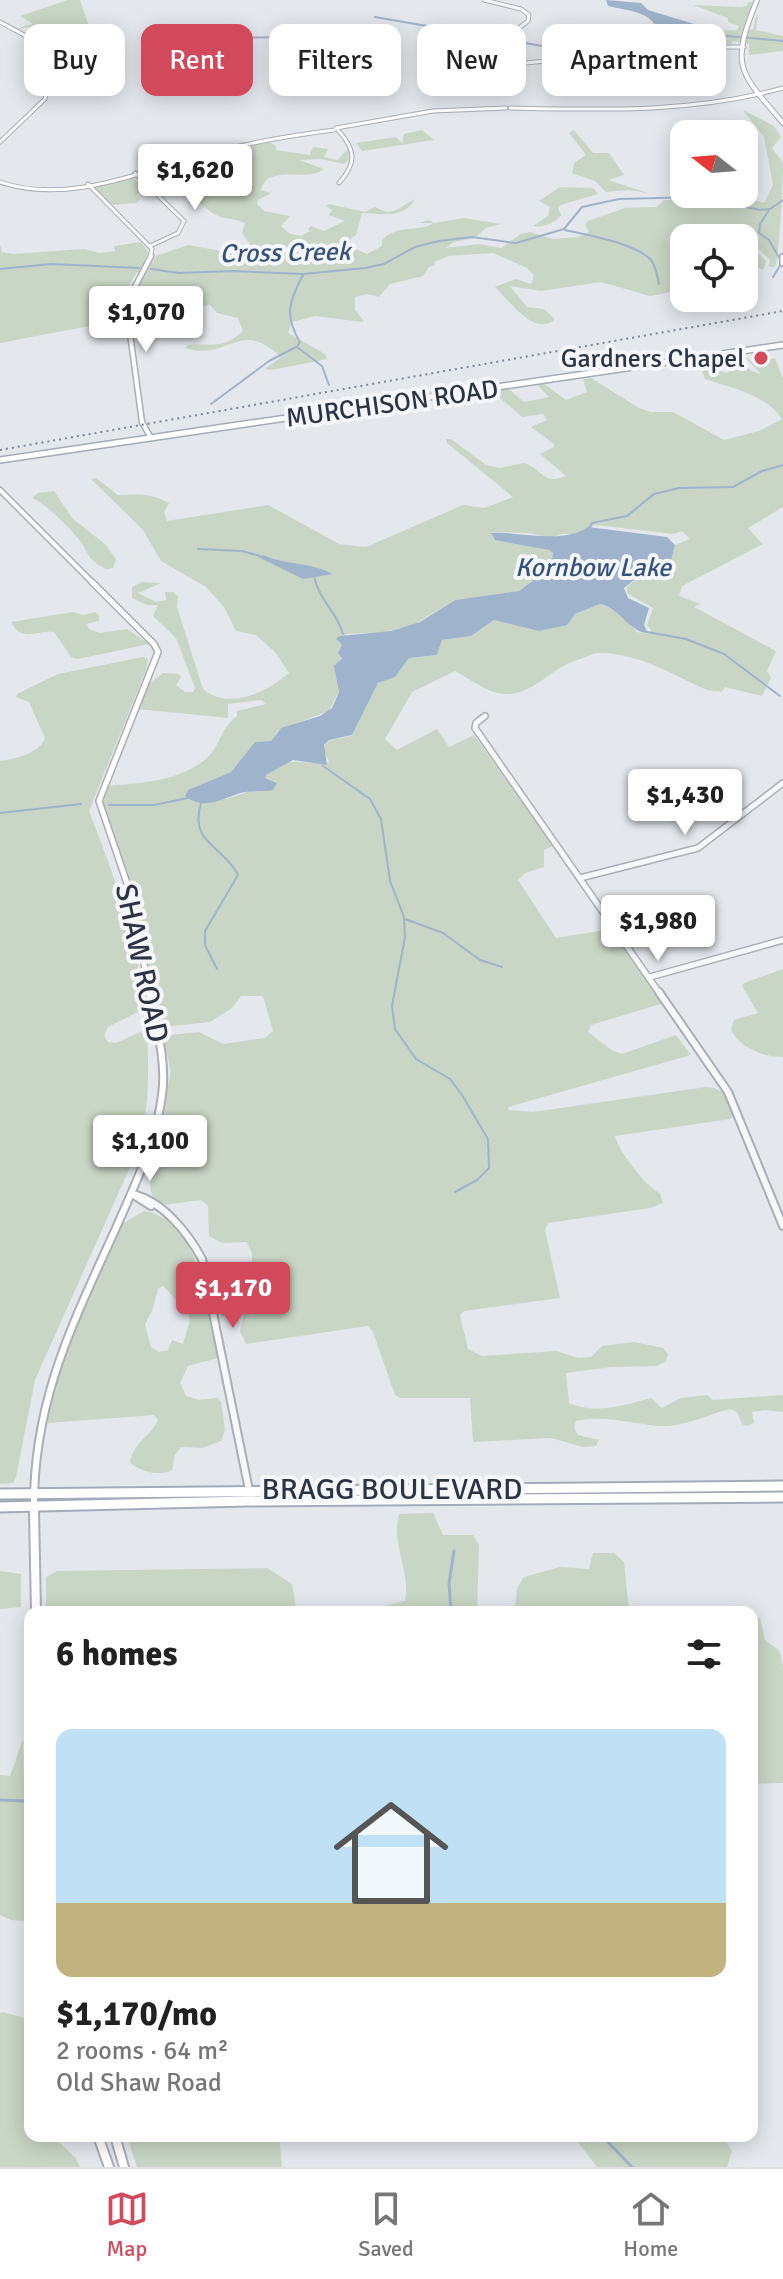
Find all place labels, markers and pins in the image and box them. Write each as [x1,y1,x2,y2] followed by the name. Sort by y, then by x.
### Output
[130,144,260,212] pin: $1,620
[81,286,211,354] pin: $1,070
[561,343,745,375] place label: Gardners Chapel
[752,349,770,367] marker: Gardners Chapel
[620,769,750,837] pin: $1,430
[593,895,723,963] pin: $1,980
[85,1115,215,1183] pin: $1,100
[168,1262,298,1330] pin: $1,170

